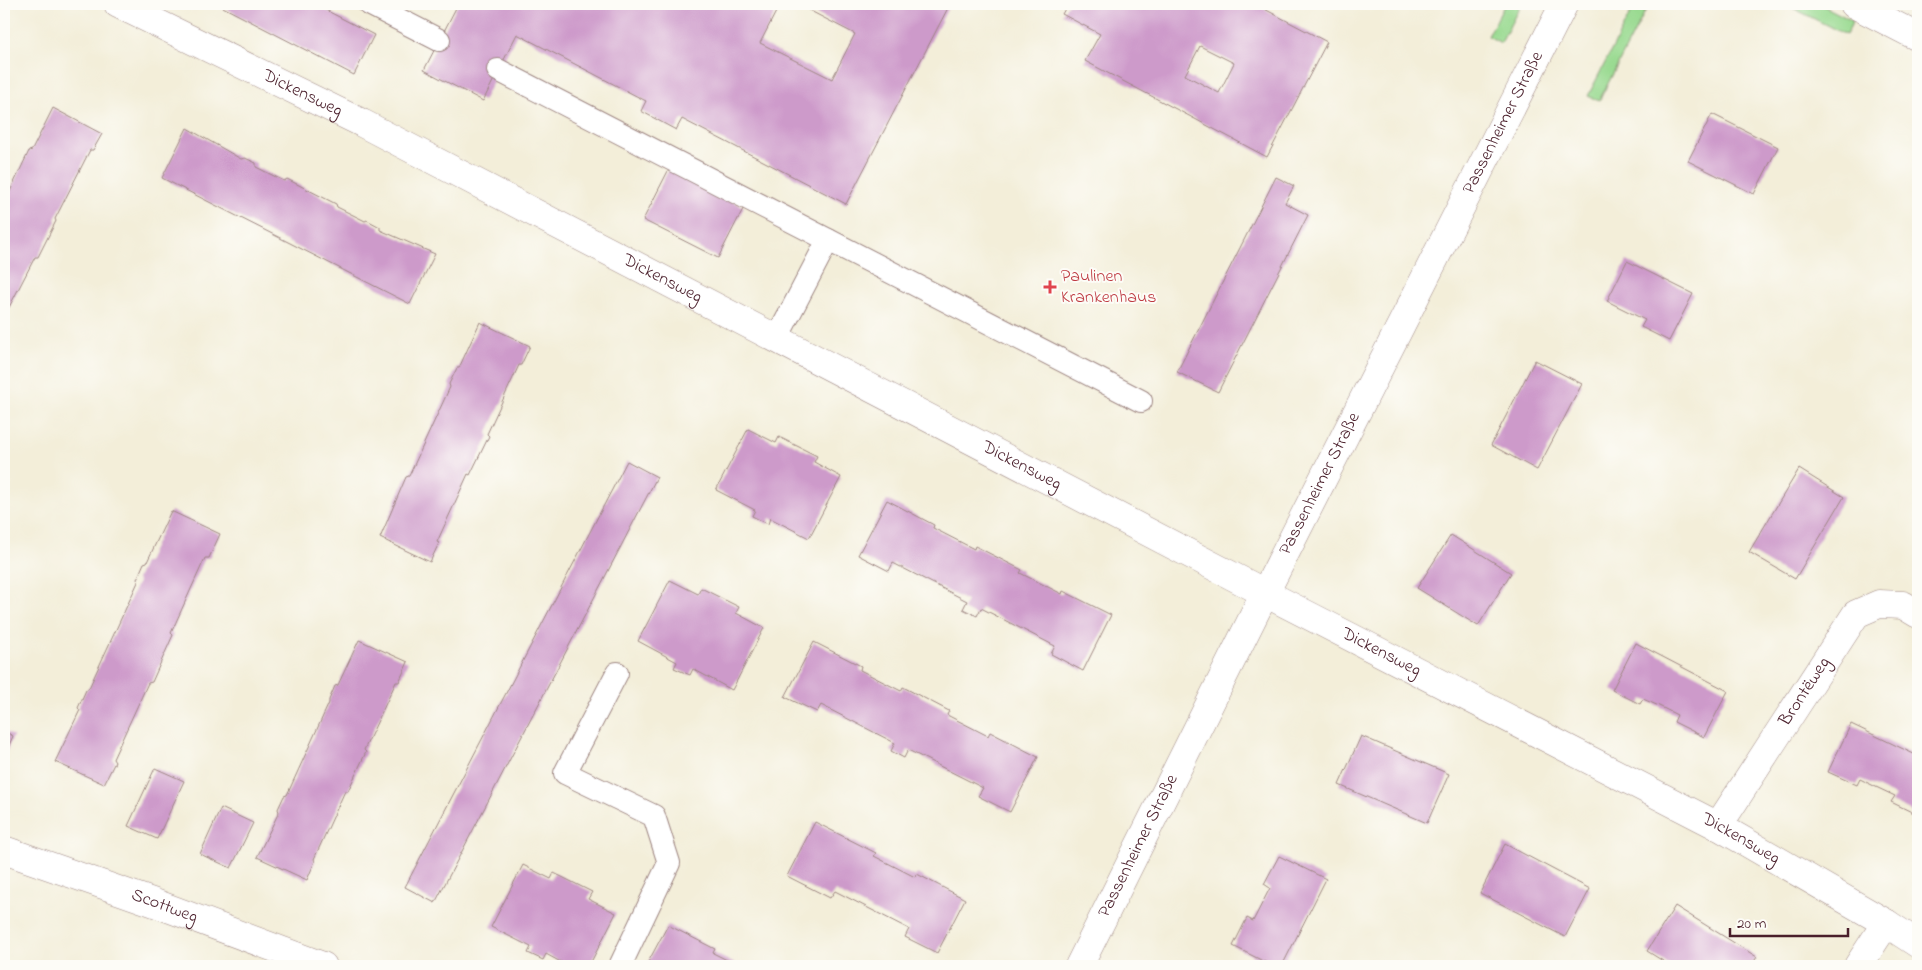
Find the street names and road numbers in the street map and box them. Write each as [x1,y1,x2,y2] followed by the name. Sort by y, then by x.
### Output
[1457,46,1551,199] street label: Passenheimer Straße
[257,63,347,125] street label: Dickensweg
[617,247,707,312] street label: Dickensweg
[1273,407,1368,560] street label: Passenheimer Straße
[976,434,1066,499] street label: Dickensweg
[1336,621,1425,685] street label: Dickensweg
[1773,652,1838,733] street label: Brontëweg
[1092,769,1186,922] street label: Passenheimer Straße
[1696,806,1785,873] street label: Dickensweg
[128,883,201,932] street label: Scottweg

